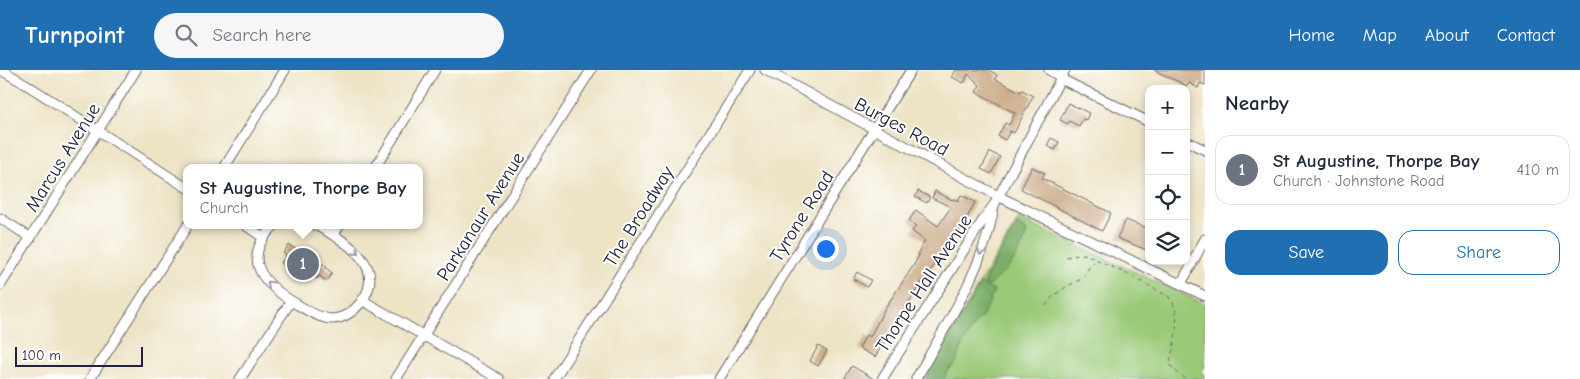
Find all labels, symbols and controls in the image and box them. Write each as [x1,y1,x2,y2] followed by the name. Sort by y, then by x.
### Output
[154,13,504,58] search box
[25,21,124,49] text: Turnpoint
[172,21,200,49] icon: search
[212,24,311,46] text: Search here
[1288,25,1335,46] text: Home
[1363,25,1397,46] text: Map
[1425,25,1469,46] text: About
[1497,25,1555,46] text: Contact
[1145,85,1190,265] map controls
[1145,85,1190,130] button: +
[1225,91,1289,115] text: Nearby
[851,93,952,161] street label: Burges Road
[21,99,105,216] street label: Marcus Avenue
[1145,130,1190,175] button: −
[432,148,529,285] street label: Parkanaur Avenue
[1273,150,1479,172] text: St Augustine, Thorpe Bay
[1239,161,1245,179] text: 1
[1517,161,1559,179] text: 410 m
[599,162,679,271] street label: The Broadway
[183,164,423,229] popup
[765,167,838,266] street label: Tyrone Road
[1273,172,1444,190] text: Church · Johnstone Road
[1145,175,1190,220] button: locate
[200,177,406,199] text: St Augustine, Thorpe Bay
[200,199,249,217] text: Church
[871,211,977,357] street label: Thorpe Hall Avenue
[1145,220,1190,265] button: layers
[1225,230,1388,275] button: Save
[1398,230,1560,275] button: Share
[813,236,839,262] your location
[287,245,319,283] pin: 1
[350,246,359,255] one-way arrow
[977,248,987,256] one-way arrow
[267,281,276,290] one-way arrow
[15,344,142,367] scale bar
[22,347,61,364] text: 100 m

